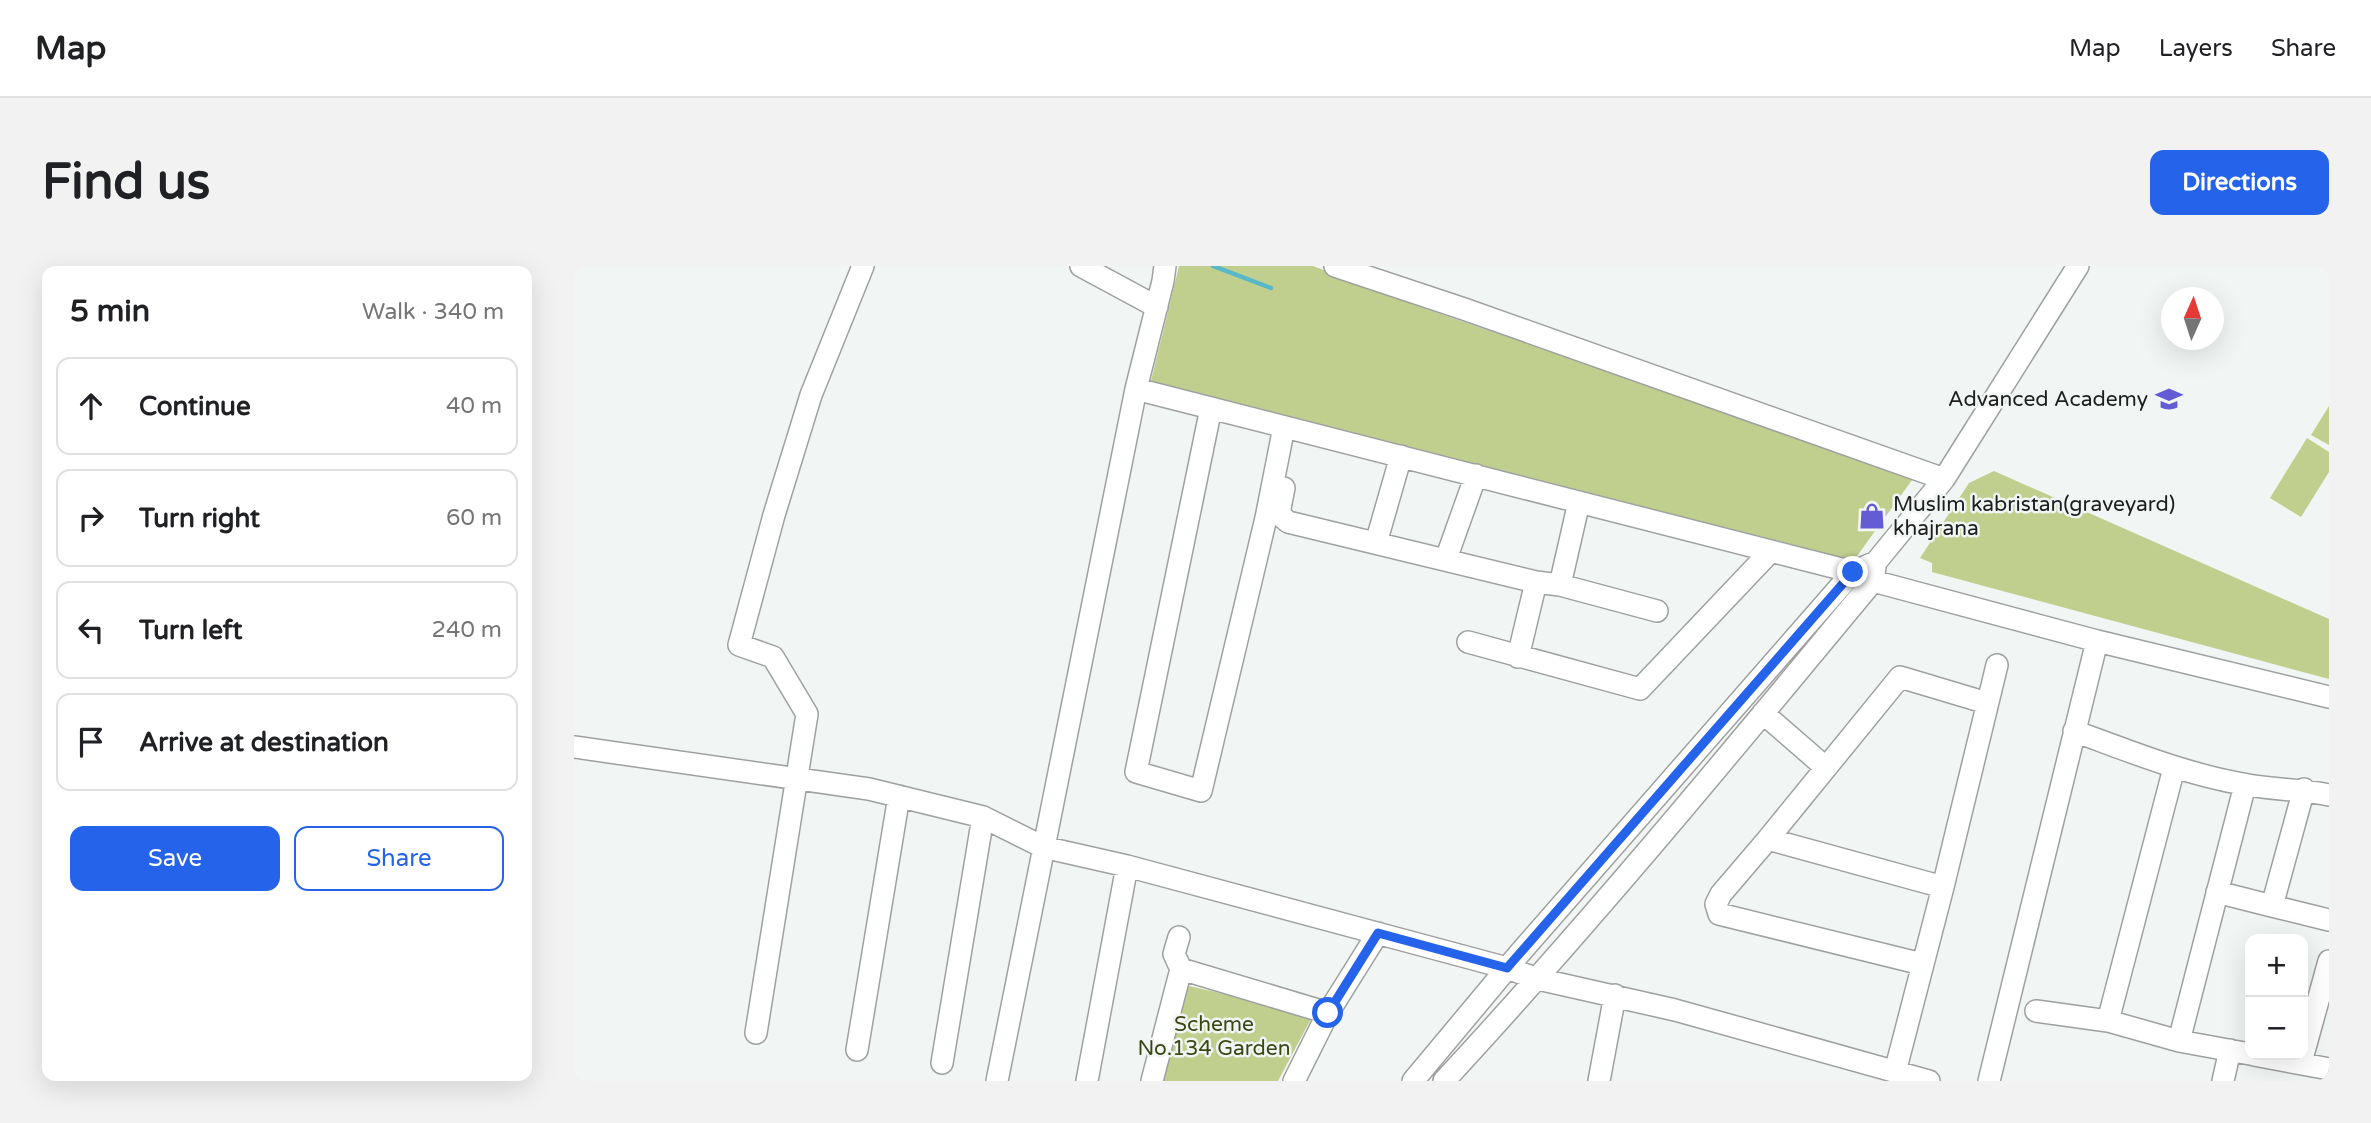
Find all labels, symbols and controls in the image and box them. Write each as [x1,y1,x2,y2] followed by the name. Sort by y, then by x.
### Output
[35,29,106,68] text: Map
[2069,34,2121,63] text: Map
[2159,34,2233,63] text: Layers
[2271,34,2336,63] text: Share
[2150,150,2329,215] button: Directions
[42,153,210,212] text: Find us
[2161,287,2224,350] north arrow
[70,293,150,330] text: 5 min
[362,298,504,326] text: Walk · 340 m
[2154,384,2184,414] school or university icon: Advanced Academy
[72,387,110,425] icon: ahead
[1948,387,2148,412] place label: Advanced Academy
[139,391,251,422] text: Continue
[446,392,502,420] text: 40 m
[1893,492,2175,541] place label: Muslim kabristan(graveyard) khajrana
[72,499,110,537] icon: right
[1857,501,1887,531] shop icon: Muslim kabristan(graveyard) khajrana
[139,503,260,534] text: Turn right
[446,504,502,532] text: 60 m
[1837,556,1868,587] route end
[72,611,110,649] icon: left
[139,615,242,646] text: Turn left
[432,616,502,644] text: 240 m
[72,723,110,761] icon: arrive
[139,727,389,758] text: Arrive at destination
[70,826,280,891] button: Save
[294,826,504,891] button: Share
[2245,934,2308,1060] map controls
[2245,934,2308,997] button: +
[1312,997,1343,1028] route start
[2245,997,2308,1060] button: −
[1138,1012,1290,1061] park label: Scheme No.134 Garden

